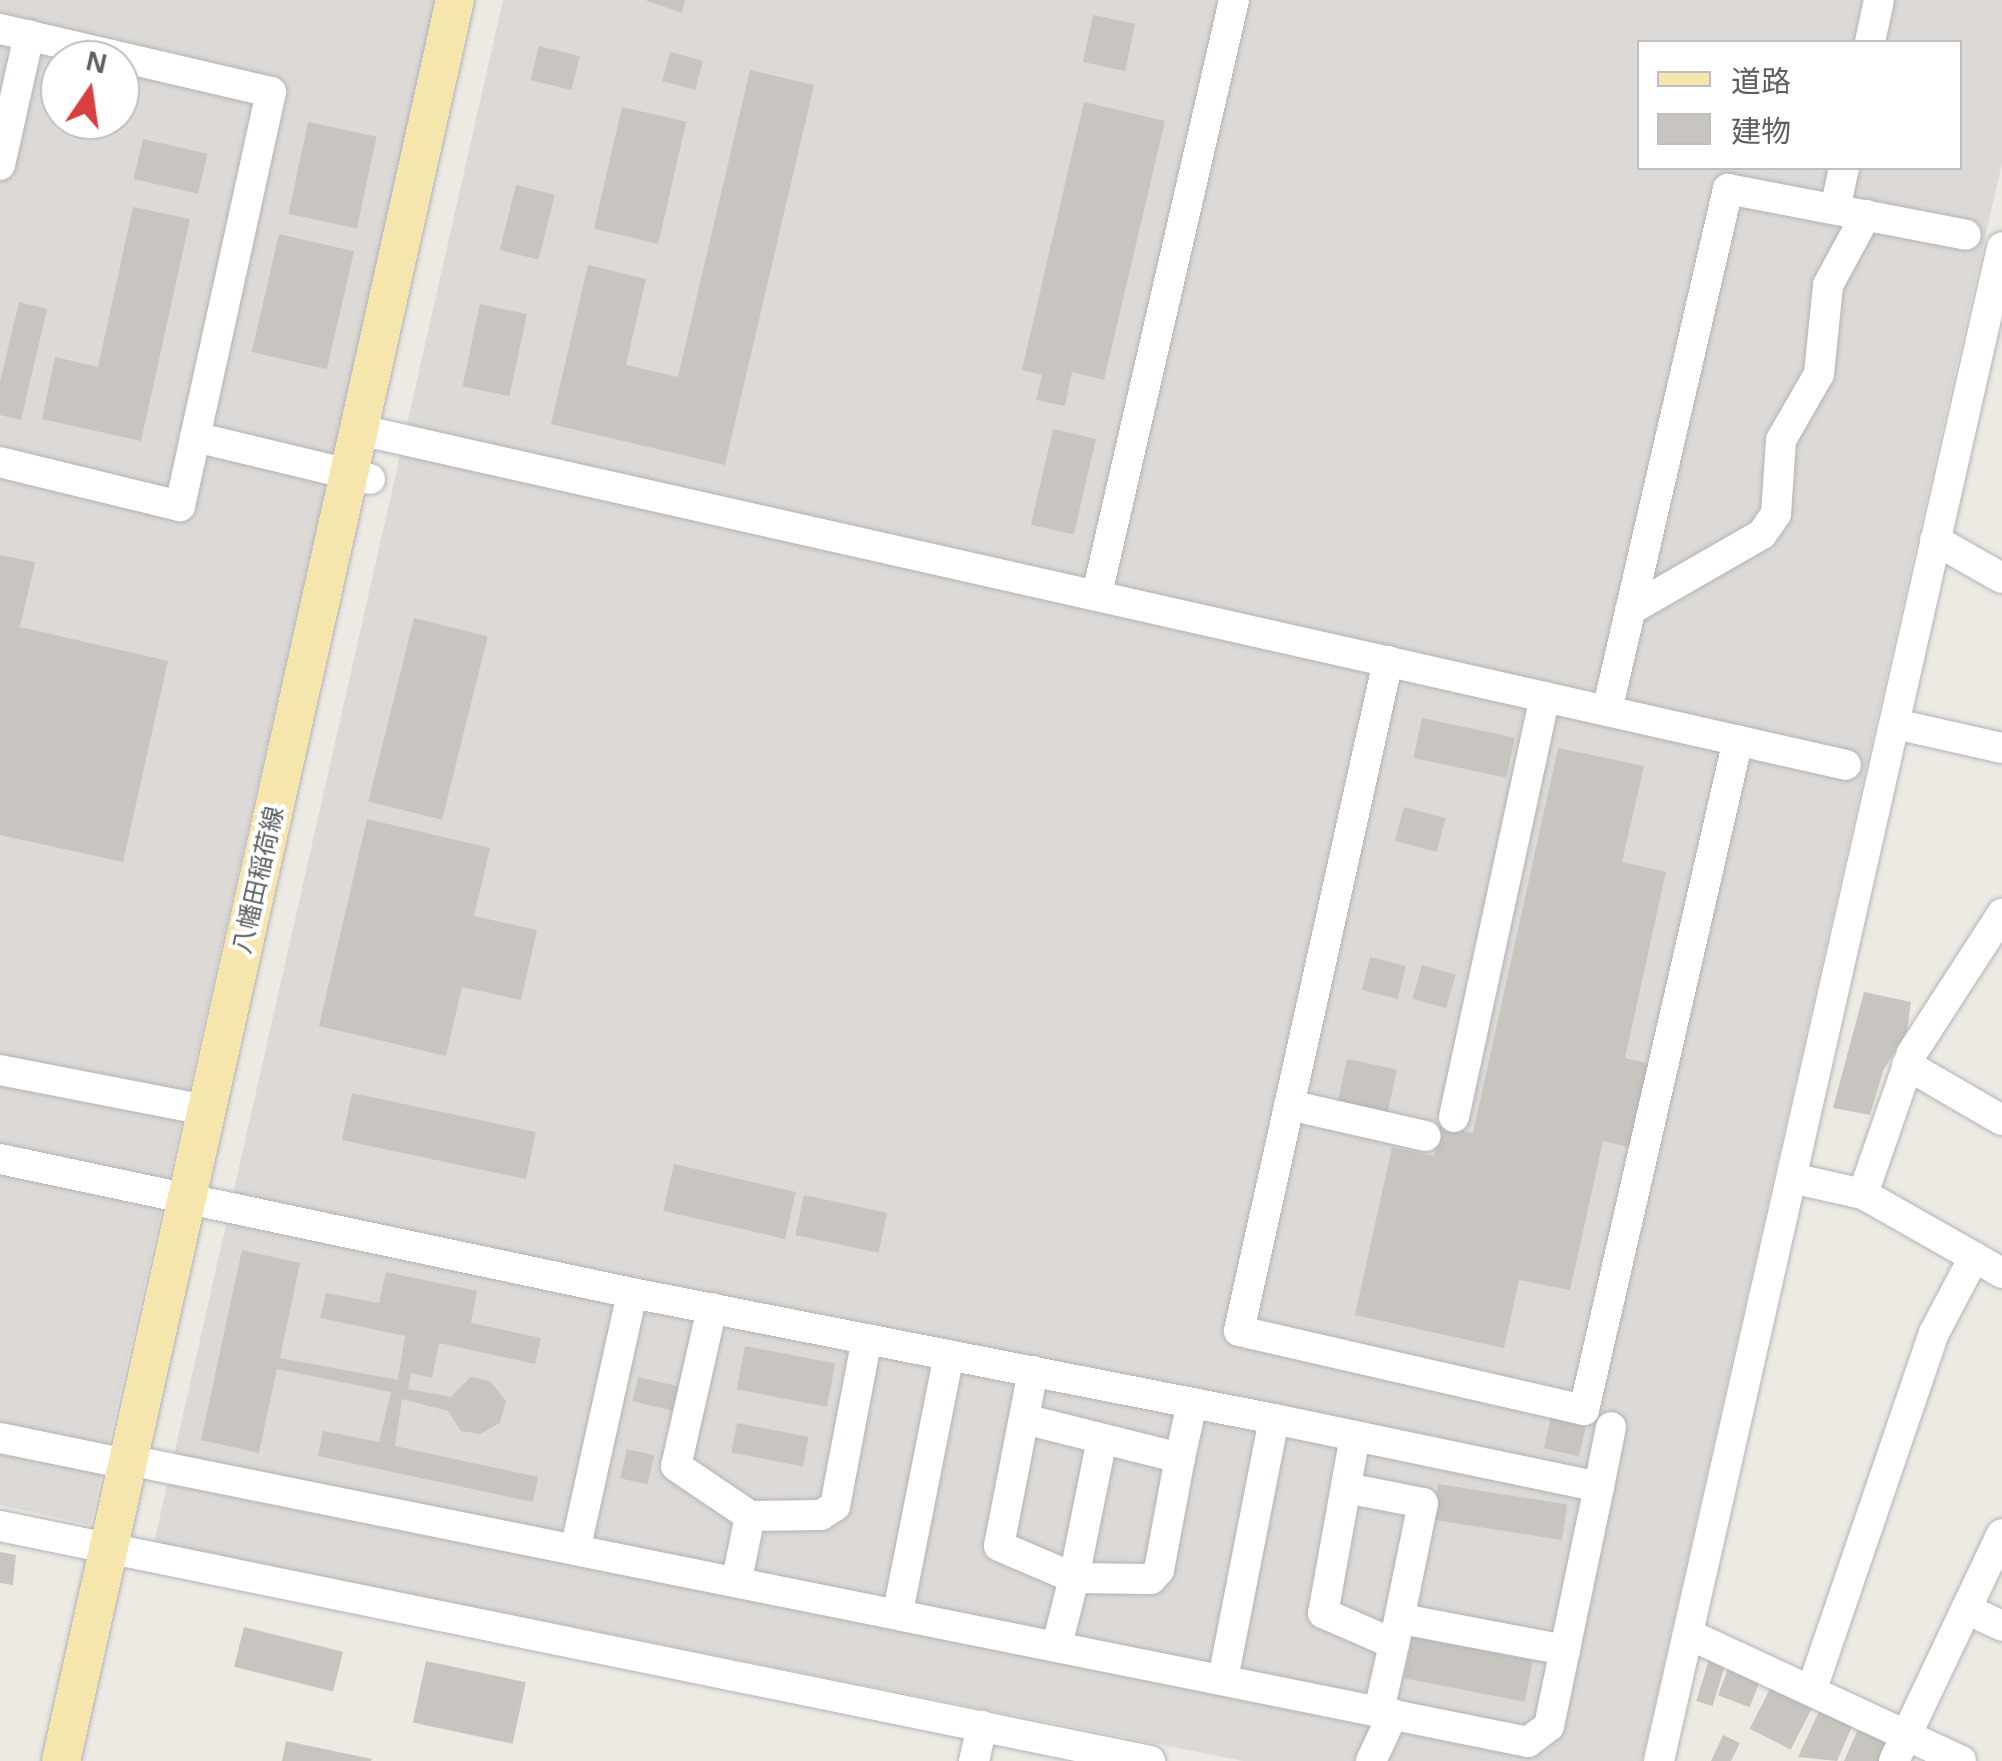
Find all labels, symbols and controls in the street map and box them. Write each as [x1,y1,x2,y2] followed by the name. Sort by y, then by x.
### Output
[40,40,140,140] north arrow
[1637,40,1962,170] legend
[83,45,110,80] text: N
[1731,65,1791,98] text: 道路
[1731,115,1791,148] text: 建物
[227,804,289,956] street label: 八幡田稲荷線

